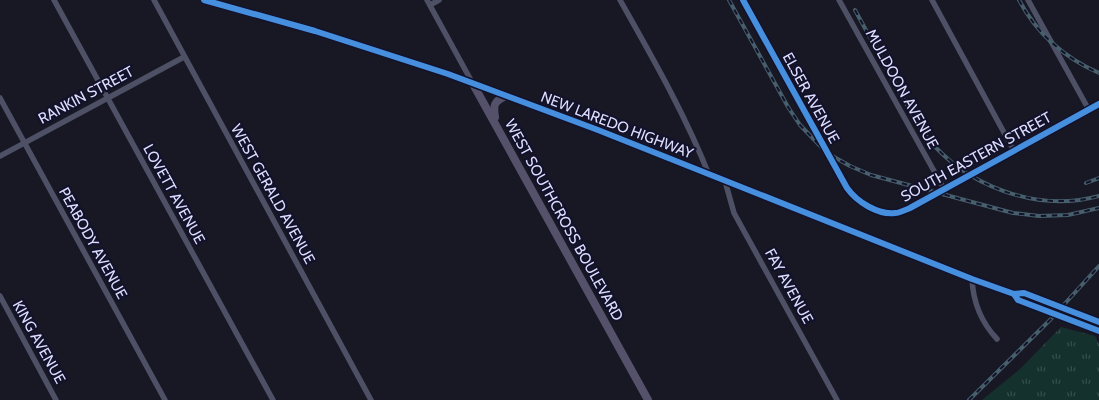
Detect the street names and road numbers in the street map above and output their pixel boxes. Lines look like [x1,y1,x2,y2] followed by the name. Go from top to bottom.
[862,26,942,152] street label: MULDOON AVENUE
[779,49,843,147] street label: ELSER AVENUE
[35,62,137,128] street label: RANKIN STREET
[538,88,696,163] street label: NEW LAREDO HIGHWAY
[898,108,1054,206] street label: SOUTH EASTERN STREET
[501,116,627,324] street label: WEST SOUTHCROSS BOULEVARD
[227,121,319,267] street label: WEST GERALD AVENUE
[139,141,209,247] street label: LOVETT AVENUE
[55,184,131,302] street label: PEABODY AVENUE
[761,245,817,327] street label: FAY AVENUE
[9,297,69,387] street label: KING AVENUE

